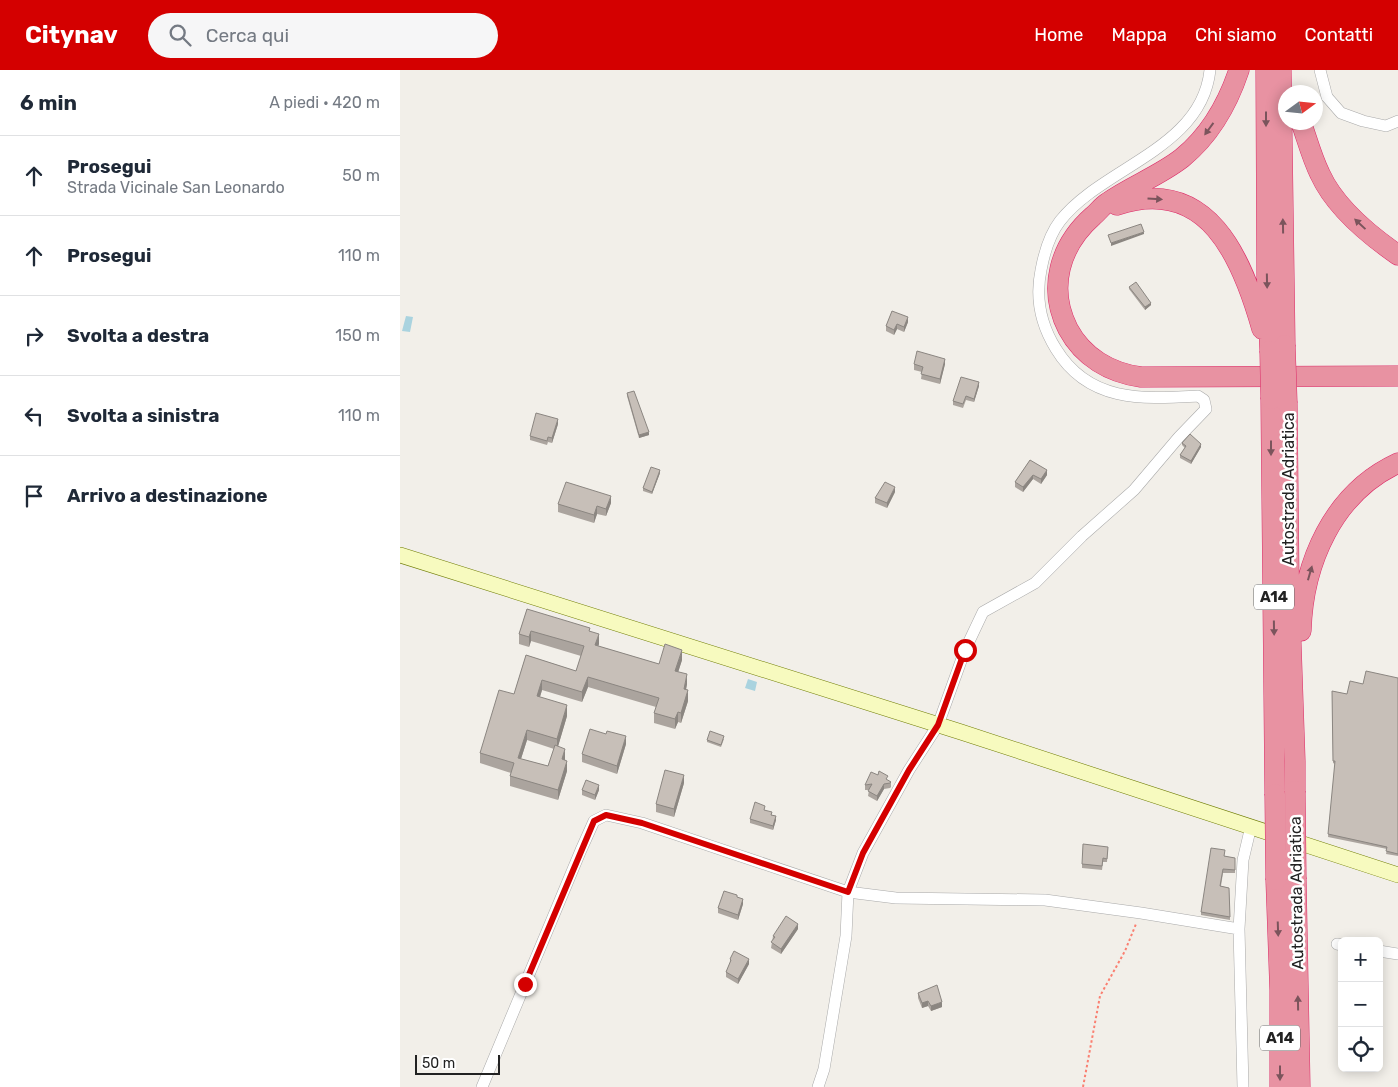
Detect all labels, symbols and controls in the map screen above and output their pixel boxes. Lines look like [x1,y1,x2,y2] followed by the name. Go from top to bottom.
[148,13,498,58] search box
[25,21,118,49] text: Citynav
[166,21,194,49] icon: search
[206,24,289,47] text: Cerca qui
[1034,24,1083,46] text: Home
[1111,24,1167,46] text: Mappa
[1195,24,1277,46] text: Chi siamo
[1305,24,1373,46] text: Contatti
[1278,85,1323,130] north arrow
[20,90,77,115] text: 6 min
[269,93,380,112] text: A piedi · 420 m
[1262,111,1270,127] one-way arrow
[1204,122,1214,136] one-way arrow
[67,155,151,178] text: Prosegui
[20,162,48,190] icon: ahead
[342,166,380,185] text: 50 m
[67,178,285,197] text: Strada Vicinale San Leonardo
[1148,195,1164,203] one-way arrow
[1279,218,1287,234] one-way arrow
[1355,218,1367,230] one-way arrow
[20,242,48,270] icon: ahead
[67,244,151,267] text: Prosegui
[338,246,380,265] text: 110 m
[1264,273,1272,289] one-way arrow
[20,322,48,350] icon: right
[67,324,209,347] text: Svolta a destra
[335,326,380,345] text: 150 m
[20,402,48,430] icon: left
[67,404,220,427] text: Svolta a sinistra
[338,406,380,425] text: 110 m
[1279,412,1298,566] street label: Autostrada Adriatica
[1268,440,1276,456] one-way arrow
[20,482,48,510] icon: arrive
[67,484,268,507] text: Arrivo a destinazione
[1306,565,1314,581] one-way arrow
[1254,584,1294,610] road number: A14
[1270,620,1278,636] one-way arrow
[954,639,977,662] route start
[1286,816,1307,970] street label: Autostrada Adriatica
[1274,921,1282,937] one-way arrow
[1338,937,1383,1072] map controls
[1338,937,1383,982] button: +
[514,973,537,996] route end
[1338,982,1383,1027] button: −
[1294,995,1302,1011] one-way arrow
[1260,1026,1300,1050] road number: A14
[1338,1027,1383,1072] button: locate
[415,1052,500,1075] scale bar
[422,1055,455,1072] text: 50 m
[1276,1066,1284,1082] one-way arrow

